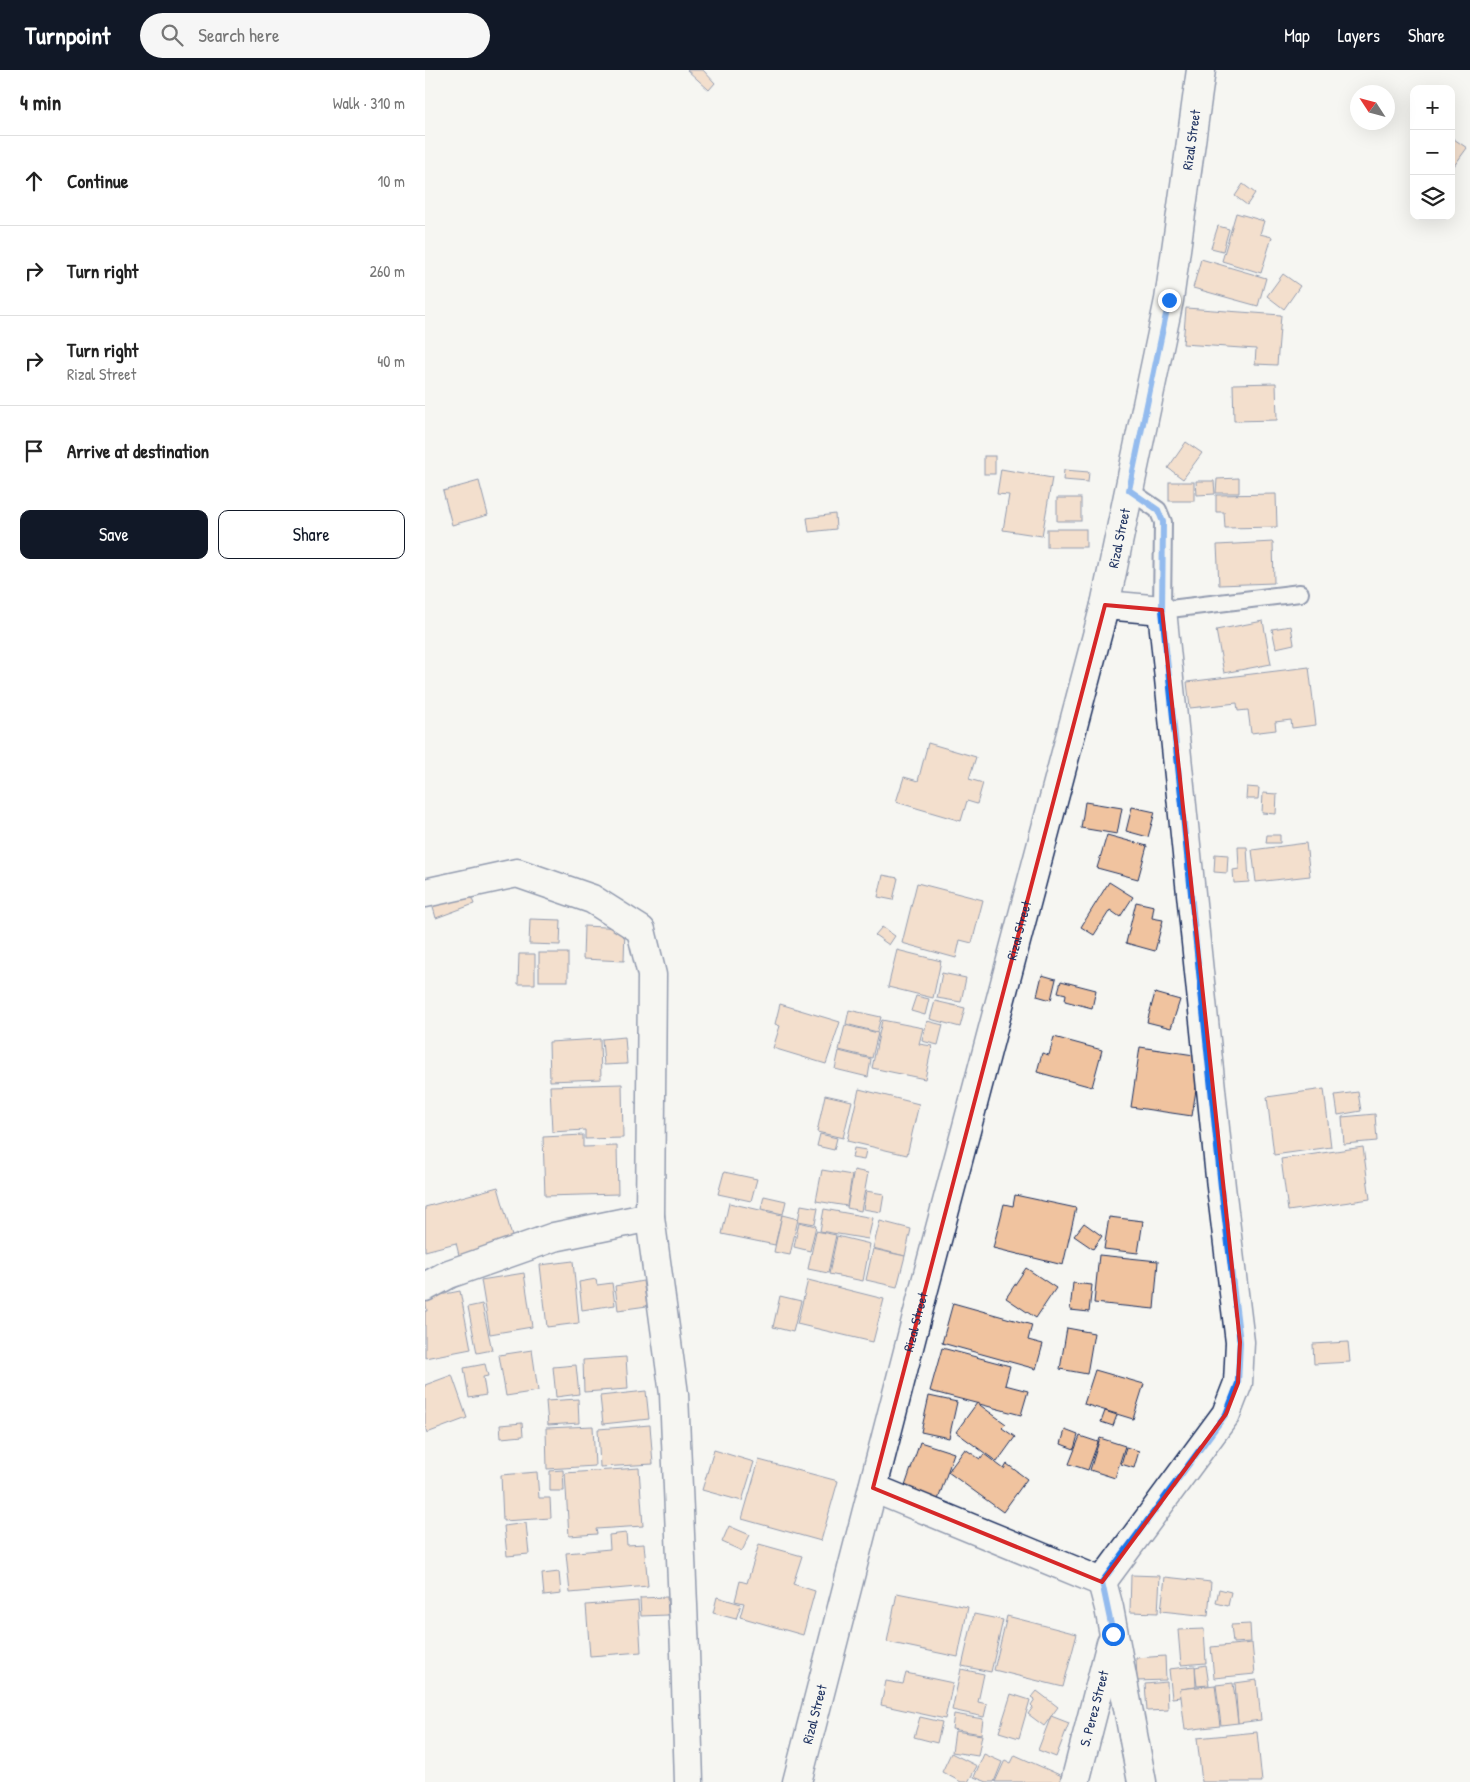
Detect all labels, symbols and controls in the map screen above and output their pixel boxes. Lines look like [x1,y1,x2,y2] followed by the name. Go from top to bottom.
[140,13,490,58] search box
[25,19,110,51] text: Turnpoint
[158,21,186,49] icon: search
[198,22,280,48] text: Search here
[1284,23,1310,48] text: Map
[1338,23,1380,48] text: Layers
[1408,23,1445,48] text: Share
[1350,85,1395,130] north arrow
[1410,85,1455,220] map controls
[1410,85,1455,130] button: +
[20,88,61,117] text: 4 min
[333,92,405,114] text: Walk · 310 m
[1177,108,1204,171] street label: Rizal Street
[1410,130,1455,175] button: −
[20,167,48,195] icon: ahead
[67,168,128,194] text: Continue
[377,170,405,192] text: 10 m
[1410,175,1455,220] button: layers
[20,257,48,285] icon: right
[67,258,138,284] text: Turn right
[369,260,405,282] text: 260 m
[1158,289,1181,312] route end
[67,337,138,363] text: Turn right
[20,347,48,375] icon: right
[377,350,405,372] text: 40 m
[67,363,136,385] text: Rizal Street
[20,437,48,465] icon: arrive
[67,438,209,464] text: Arrive at destination
[1103,506,1134,570] street label: Rizal Street
[20,510,208,559] button: Save
[218,510,405,559] button: Share
[1001,898,1035,962] street label: Rizal Street
[898,1290,932,1354] street label: Rizal Street
[1102,1623,1125,1646] route start
[1075,1668,1113,1748] street label: S. Perez Street
[797,1682,831,1746] street label: Rizal Street

